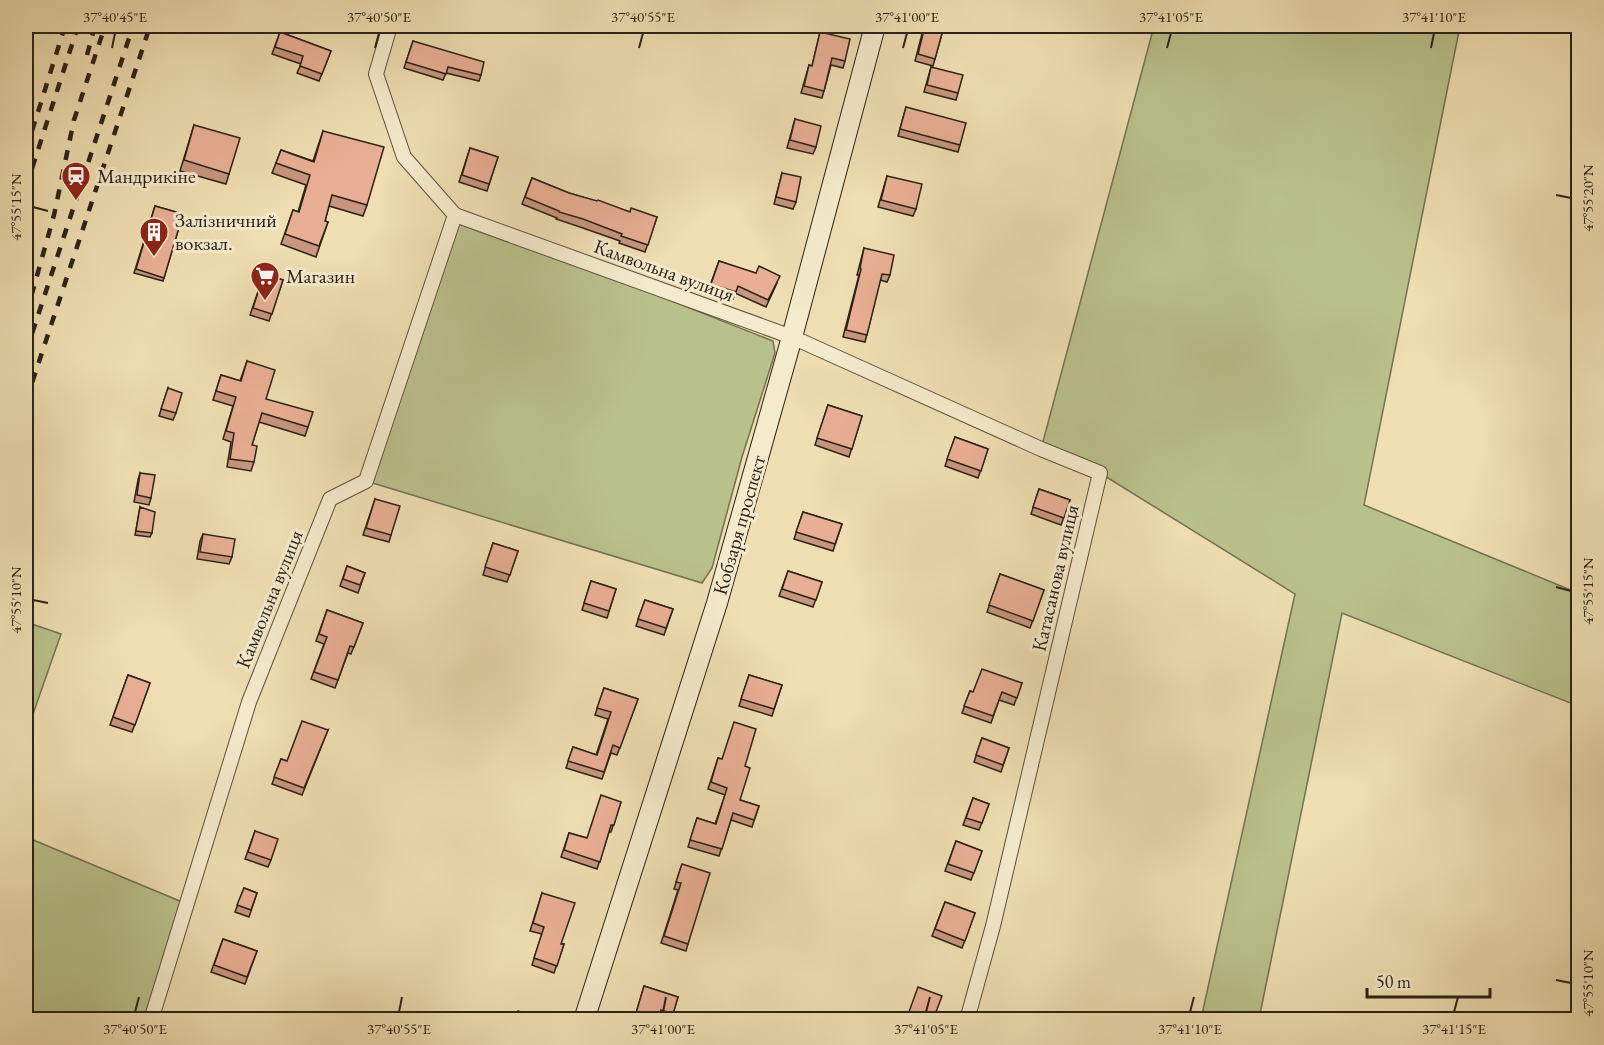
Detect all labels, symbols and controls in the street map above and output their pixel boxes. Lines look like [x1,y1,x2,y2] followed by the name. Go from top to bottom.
[83,7,148,26] text: 37°40'45"E
[347,7,412,26] text: 37°40'50"E
[611,7,676,26] text: 37°40'55"E
[875,7,940,26] text: 37°41'00"E
[1139,7,1204,26] text: 37°41'05"E
[1402,7,1467,26] text: 37°41'10"E
[60,160,92,202] station icon: Мандрикіне
[97,163,196,189] place label: Мандрикіне
[1578,164,1597,232] text: 47°55'20"N
[6,173,25,241] text: 47°55'15"N
[175,207,277,256] place label: Залізничний вокзал.
[138,216,170,258] building icon: Залізничний вокзал.
[590,233,738,307] street label: Камвольна вулиця
[249,260,281,302] supermarket icon: Магазин
[286,263,355,289] place label: Магазин
[707,452,771,598] street label: Кобзаря проспект
[1025,502,1085,654] street label: Катасанова вулиця
[229,526,309,672] street label: Камвольна вулиця
[1578,557,1597,625] text: 47°55'15"N
[6,566,25,634] text: 47°55'10"N
[1578,949,1597,1017] text: 47°55'10"N
[1367,961,1490,999] scale bar
[1376,970,1411,993] text: 50 m
[103,1019,168,1038] text: 37°40'50"E
[367,1019,432,1038] text: 37°40'55"E
[631,1019,696,1038] text: 37°41'00"E
[894,1019,959,1038] text: 37°41'05"E
[1158,1019,1223,1038] text: 37°41'10"E
[1422,1019,1487,1038] text: 37°41'15"E

